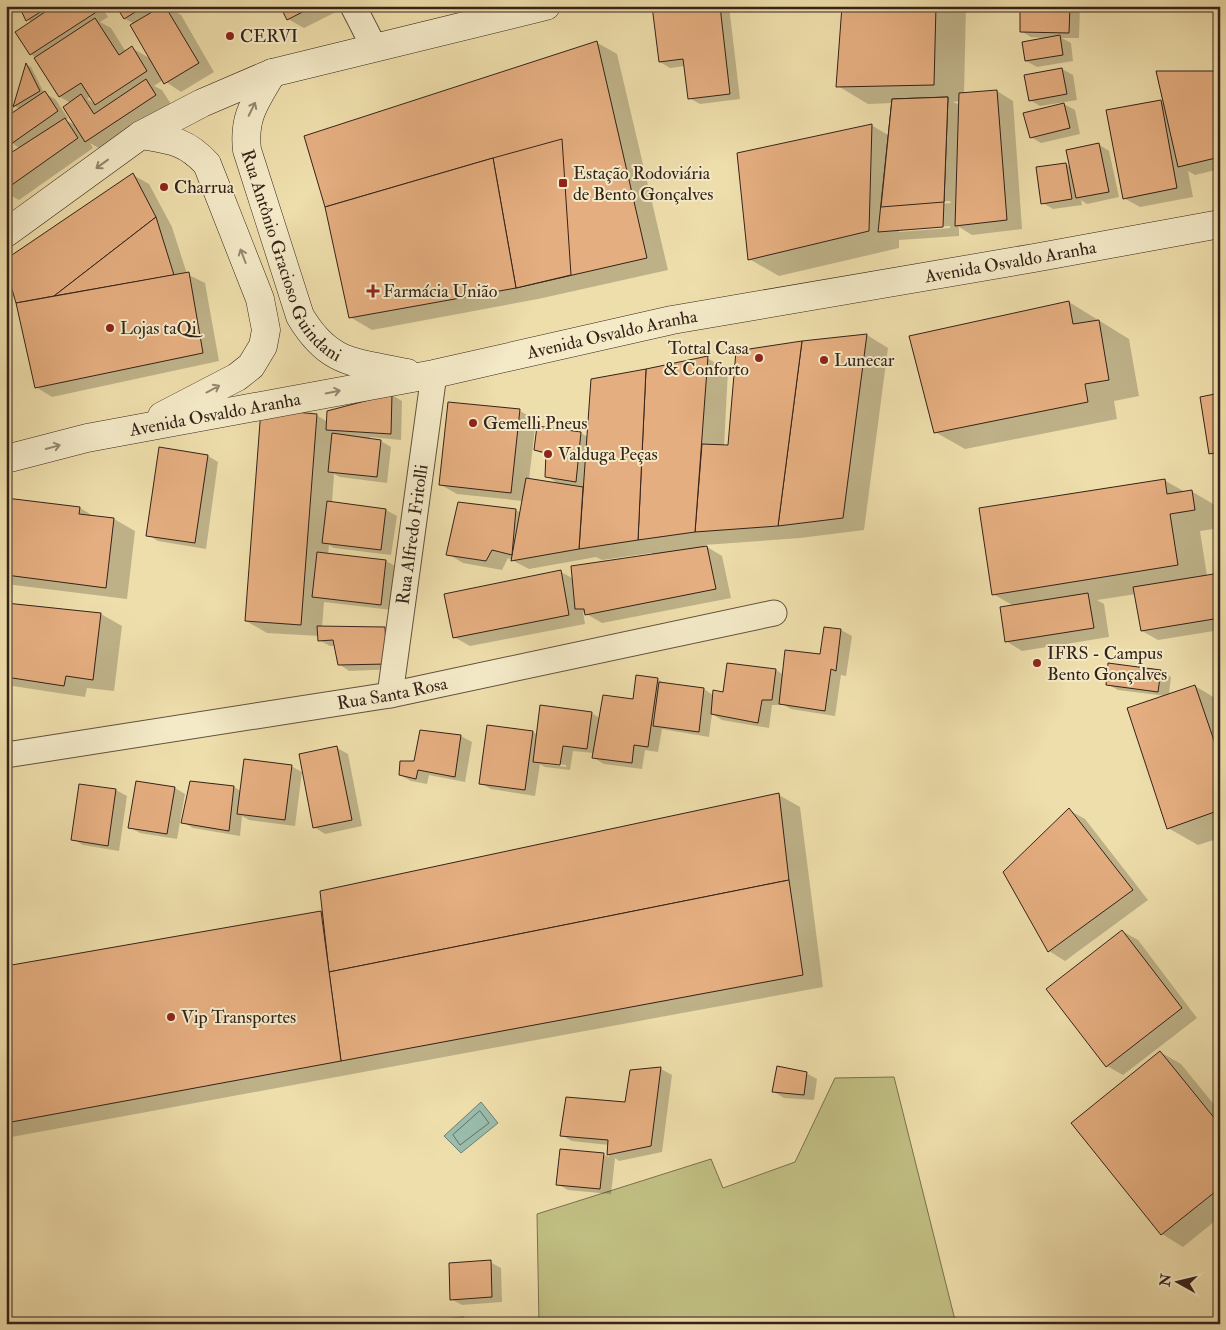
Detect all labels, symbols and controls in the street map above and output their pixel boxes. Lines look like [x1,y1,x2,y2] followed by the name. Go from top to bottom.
[240,25,298,48] place label: CERVI
[224,30,236,42] marker: CERVI
[248,102,258,117] one-way arrow
[236,147,345,367] street label: Rua Antônio Gracioso Guindani
[95,158,109,169] one-way arrow
[573,162,713,206] place label: Estação Rodoviária de Bento Gonçalves
[174,176,235,199] place label: Charrua
[557,177,569,189] marker: Estação Rodoviária de Bento Gonçalves
[158,181,170,193] marker: Charrua
[922,236,1099,289] street label: Avenida Osvaldo Aranha
[238,249,247,264] one-way arrow
[383,280,498,303] place label: Farmácia União
[367,285,379,297] marker: Farmácia União
[524,305,700,365] street label: Avenida Osvaldo Aranha
[120,317,204,340] place label: Lojas taQi
[104,322,116,334] marker: Lojas taQi
[663,337,750,381] place label: Tottal Casa & Conforto
[834,349,895,372] place label: Lunecar
[753,352,765,364] marker: Tottal Casa & Conforto
[818,354,830,366] marker: Lunecar
[205,384,220,394] one-way arrow
[325,386,341,396] one-way arrow
[127,388,303,442] street label: Avenida Osvaldo Aranha
[483,412,587,435] place label: Gemelli Pneus
[467,417,479,429] marker: Gemelli Pneus
[45,441,61,451] one-way arrow
[558,443,658,466] place label: Valduga Peças
[542,448,554,460] marker: Valduga Peças
[392,463,434,606] street label: Rua Alfredo Fritolli
[1047,642,1167,686] place label: IFRS - Campus Bento Gonçalves
[1031,657,1043,669] marker: IFRS - Campus Bento Gonçalves
[335,672,450,715] street label: Rua Santa Rosa
[181,1006,296,1029] place label: Vip Transportes
[165,1011,177,1023] marker: Vip Transportes
[1154,1258,1204,1308] north arrow
[1156,1272,1175,1289] text: N

